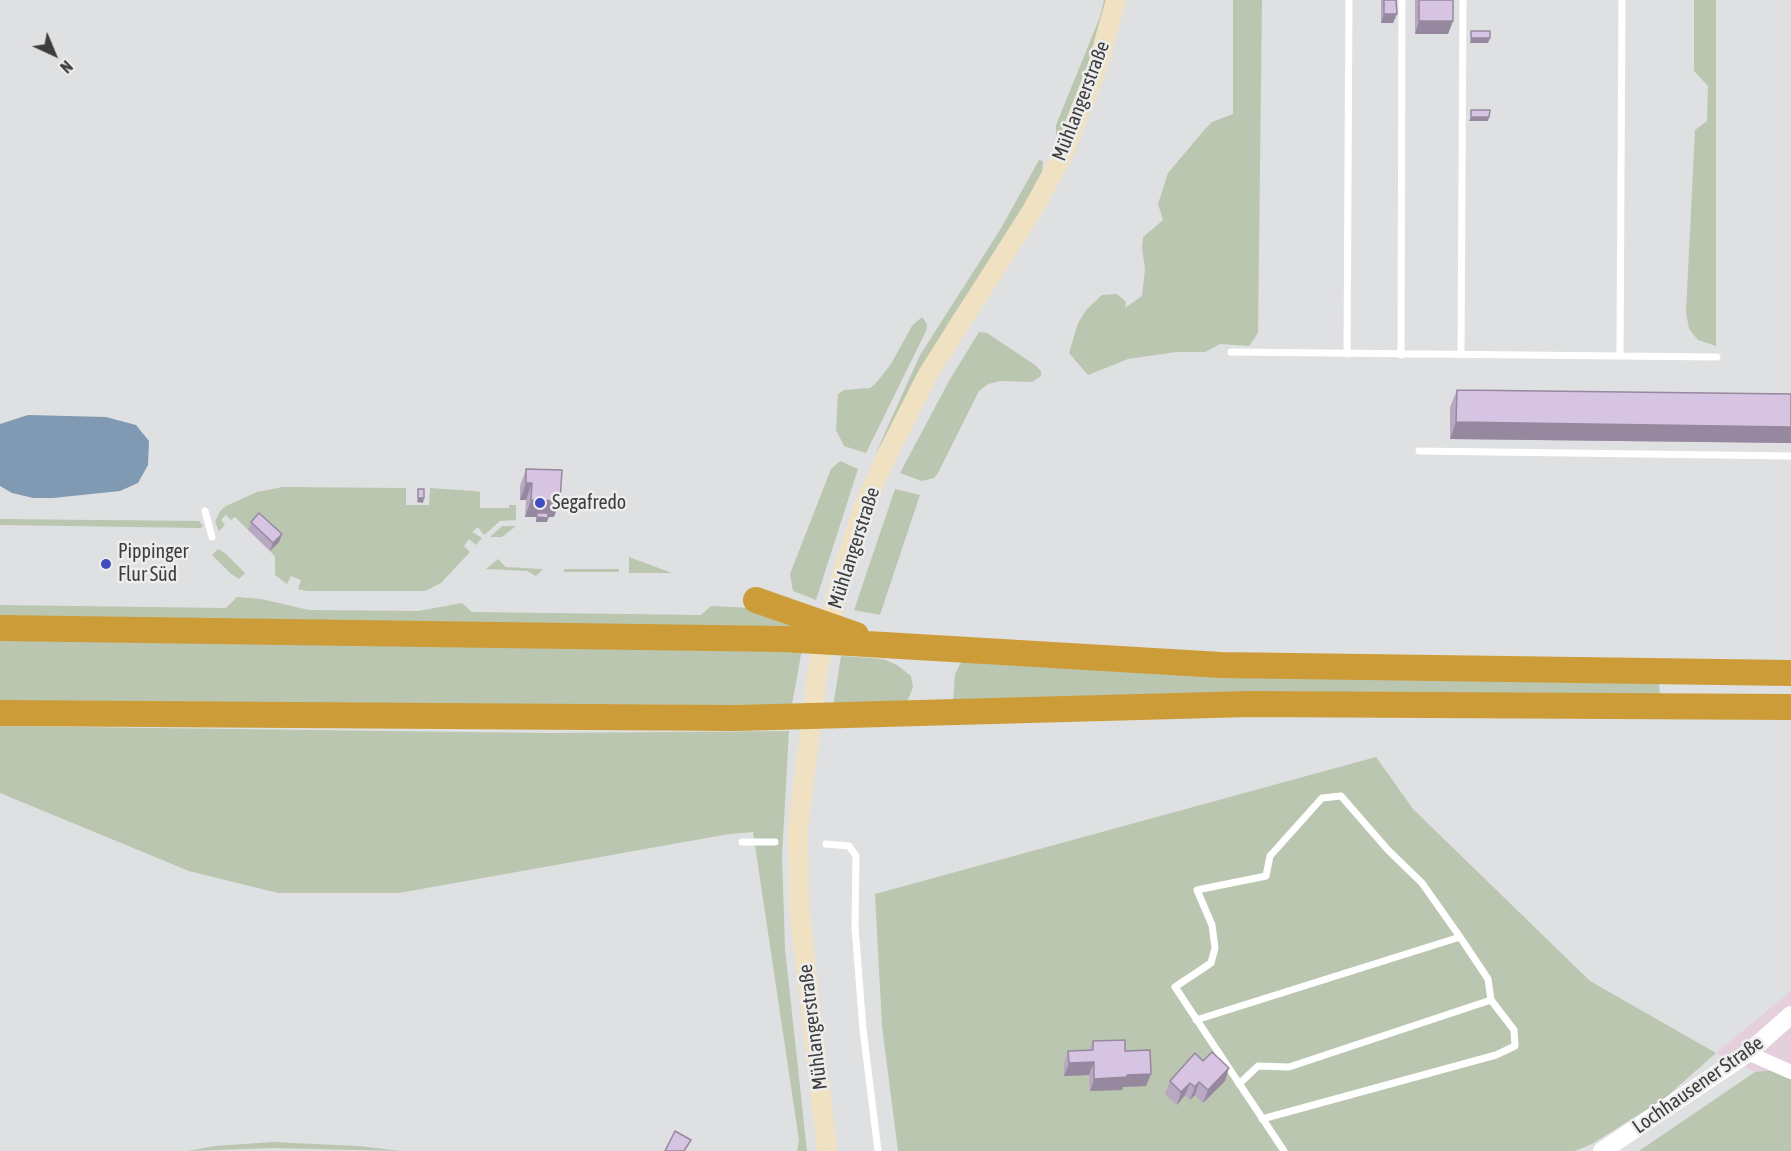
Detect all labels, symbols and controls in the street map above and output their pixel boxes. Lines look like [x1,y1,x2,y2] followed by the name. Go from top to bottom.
[24,24,84,84] north arrow
[1047,38,1115,164] street label: Mühlangerstraße
[57,57,76,77] text: N
[823,484,885,612] street label: Mühlangerstraße
[552,491,626,515] place label: Segafredo
[533,496,547,510] marker: Segafredo
[118,540,188,587] place label: Pippinger Flur Süd
[99,557,113,571] marker: Pippinger Flur Süd
[793,963,833,1091] street label: Mühlangerstraße
[1628,1031,1768,1139] street label: Lochhausener Straße

